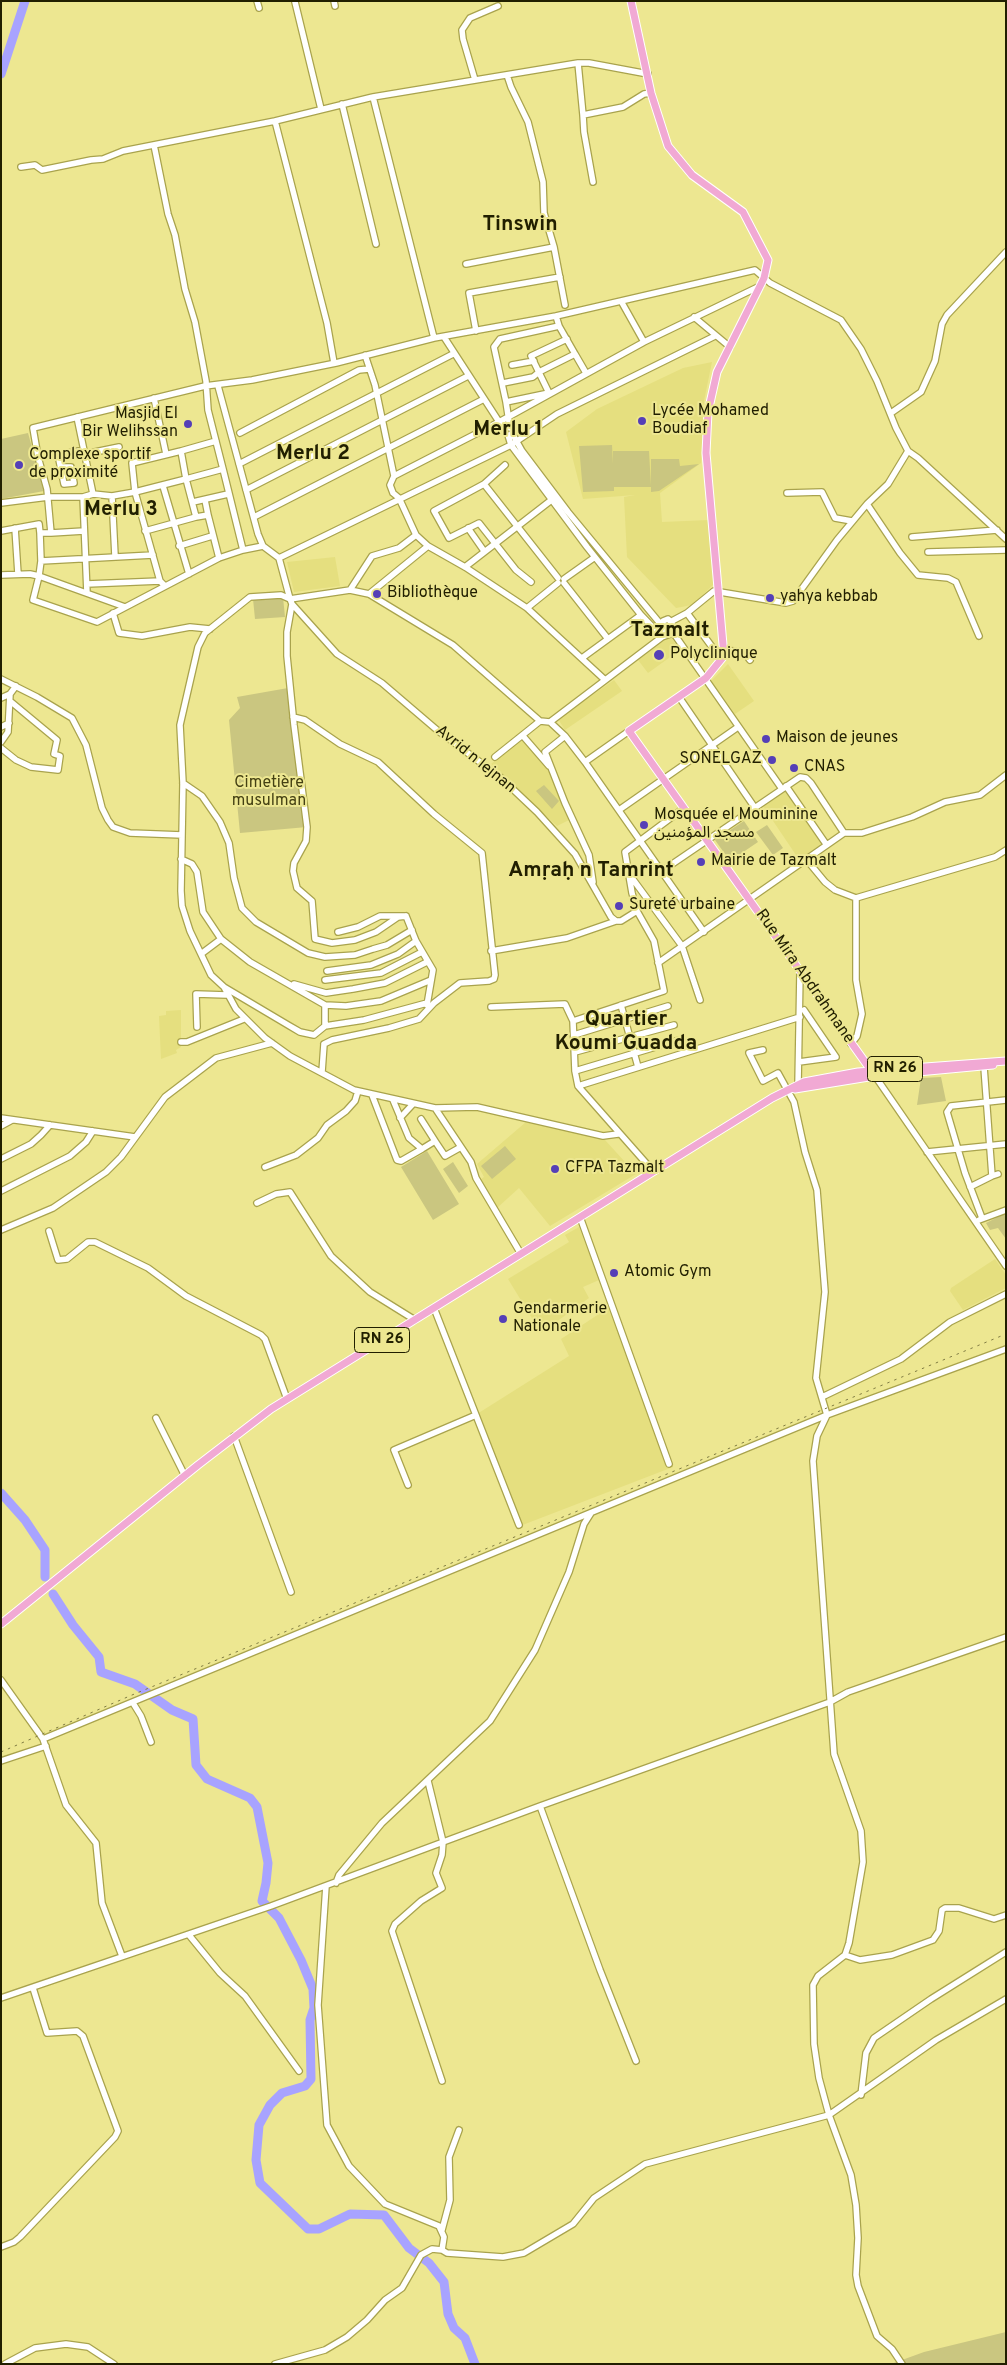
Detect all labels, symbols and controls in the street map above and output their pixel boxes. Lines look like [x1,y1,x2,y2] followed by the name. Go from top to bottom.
[482,213,558,239] district label: Tinswin
[652,402,769,440] place label: Lycée Mohamed Boudiaf
[82,405,178,443] place label: Masjid El Bir Welihssan
[636,415,648,427] marker: Lycée Mohamed Boudiaf
[182,418,194,430] marker: Masjid El Bir Welihssan
[473,418,543,444] district label: Merlu 1
[276,442,350,468] district label: Merlu 2
[29,446,151,484] place label: Complexe sportif de proximité
[13,459,25,471] marker: Complexe sportif de proximité
[84,498,158,524] district label: Merlu 3
[387,584,478,604] place label: Bibliothèque
[371,588,383,600] marker: Bibliothèque
[780,588,878,608] place label: yahya kebbab
[764,592,776,604] marker: yahya kebbab
[631,619,709,645] district label: Tazmalt
[670,645,758,665] place label: Polyclinique
[652,648,666,662] marker: Polyclinique
[431,722,519,798] street label: Avrid n lejnan
[776,729,898,749] place label: Maison de jeunes
[760,733,772,745] marker: Maison de jeunes
[679,750,762,770] place label: SONELGAZ
[766,754,778,766] marker: SONELGAZ
[804,758,845,778] place label: CNAS
[788,762,800,774] marker: CNAS
[232,774,306,812] park label: Cimetière musulman
[654,806,818,844] place label: Mosquée el Mouminine مسجد المؤمنين
[638,819,650,831] marker: Mosquée el Mouminine مسجد المؤمنين
[711,852,837,872] place label: Mairie de Tazmalt
[695,856,707,868] marker: Mairie de Tazmalt
[508,859,674,885] district label: Amṛaḥ n Tamrint
[629,896,735,916] place label: Sureté urbaine
[613,900,625,912] marker: Sureté urbaine
[750,906,858,1048] street label: Rue Mira Abdrahmane
[555,1008,697,1058] district label: Quartier Koumi Guadda
[868,1056,922,1082] road number: RN 26
[565,1159,664,1179] place label: CFPA Tazmalt
[549,1163,561,1175] marker: CFPA Tazmalt
[624,1263,712,1283] place label: Atomic Gym
[608,1267,620,1279] marker: Atomic Gym
[513,1300,607,1338] place label: Gendarmerie Nationale
[497,1313,509,1325] marker: Gendarmerie Nationale
[354,1328,410,1352] road number: RN 26

